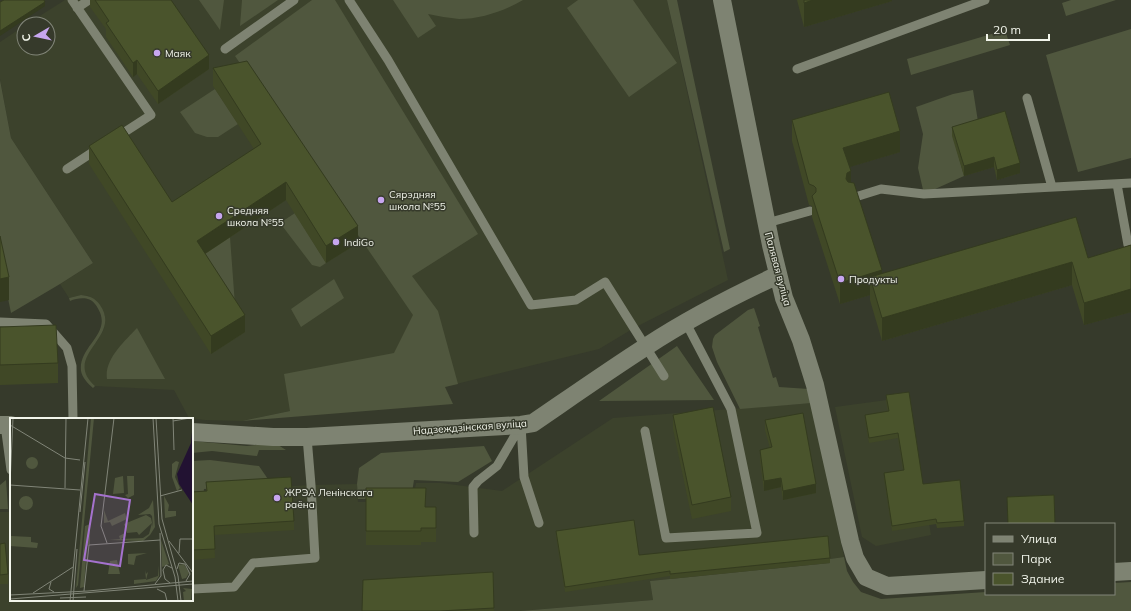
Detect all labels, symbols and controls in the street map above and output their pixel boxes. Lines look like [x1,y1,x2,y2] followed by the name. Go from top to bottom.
[16,16,56,56] north arrow
[987,16,1049,42] scale bar
[993,22,1021,37] text: 20 m
[19,32,34,42] text: С
[165,47,191,60] place label: Маяк
[152,48,162,58] marker: Маяк
[389,188,446,213] place label: Сярэдняя школа №55
[376,195,386,205] marker: Сярэдняя школа №55
[227,204,284,229] place label: Средняя школа №55
[214,211,224,221] marker: Средняя школа №55
[762,231,794,307] street label: Палявая вуліца
[344,236,374,249] place label: IndiGo
[331,237,341,247] marker: IndiGo
[849,273,897,286] place label: Продукты
[836,274,846,284] marker: Продукты
[413,417,527,437] street label: Надзеждзінская вуліца
[10,418,193,601] inset map
[285,486,373,511] place label: ЖРЭА Ленінскага раёна
[272,493,282,503] marker: ЖРЭА Ленінскага раёна
[985,523,1115,595] legend
[1020,531,1057,546] text: Улица
[1021,551,1052,566] text: Парк
[1021,571,1065,586] text: Здание

